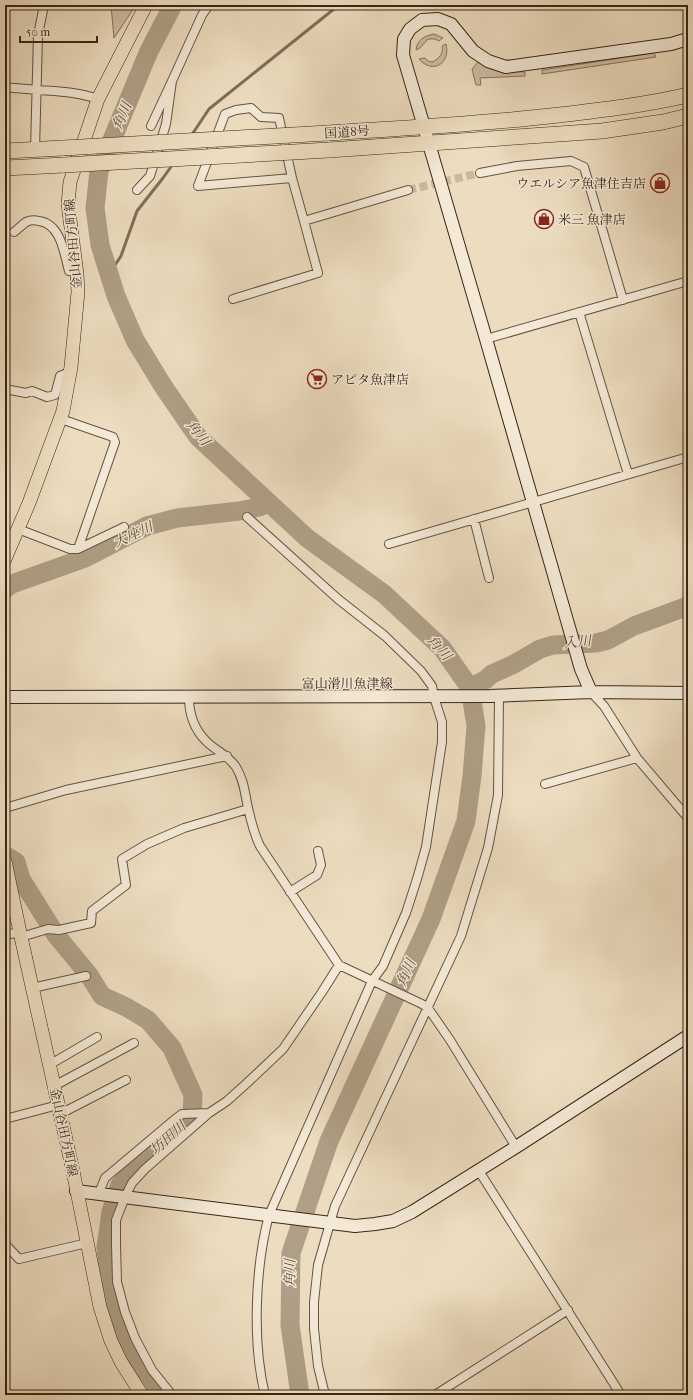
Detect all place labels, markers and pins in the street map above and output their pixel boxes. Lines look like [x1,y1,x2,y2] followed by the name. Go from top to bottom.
[649,172,671,194] shop icon: ウエルシア魚津住吉店
[516,176,646,191] place label: ウエルシア魚津住吉店
[533,208,555,230] shop icon: 米三 魚津店
[558,212,626,227] place label: 米三 魚津店
[306,368,328,390] supermarket icon: アピタ魚津店
[331,372,409,387] place label: アピタ魚津店

